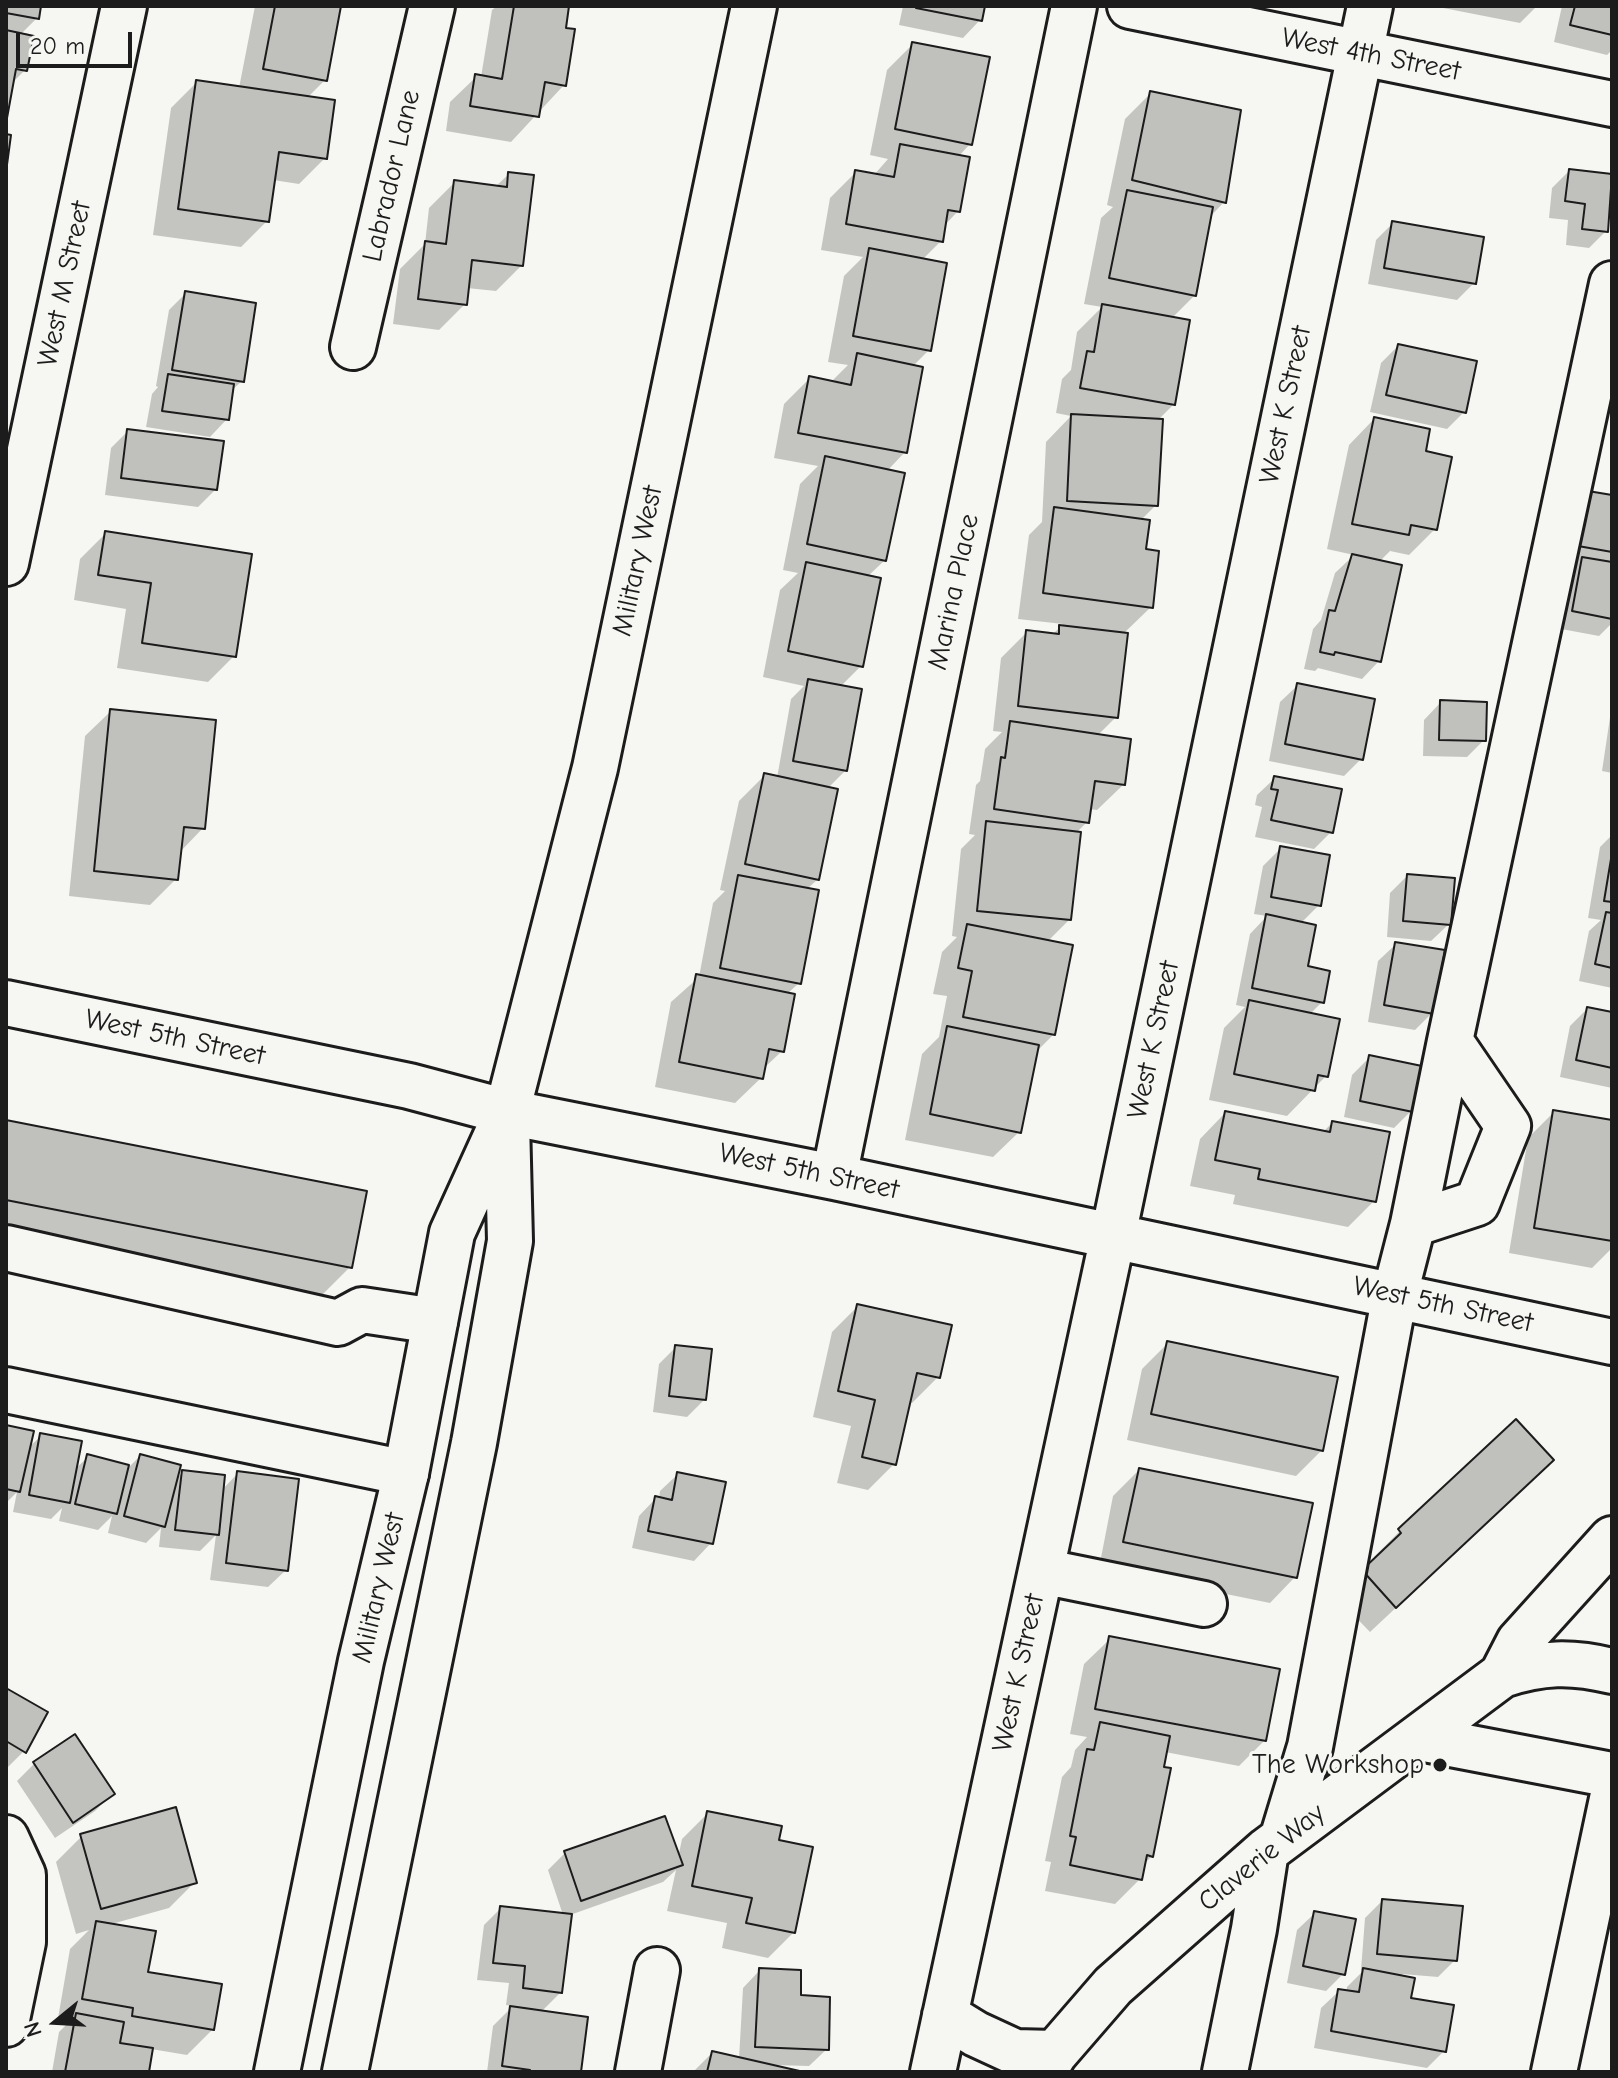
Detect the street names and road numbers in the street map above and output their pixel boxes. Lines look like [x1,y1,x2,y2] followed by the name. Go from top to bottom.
[1279,21,1463,89] street label: West 4th Street
[356,87,428,265] street label: Labrador Lane
[31,198,99,370] street label: West M Street
[1253,323,1319,487] street label: West K Street
[606,483,670,639] street label: Military West
[921,511,987,673] street label: Marina Place
[1121,958,1187,1122] street label: West K Street
[82,1003,268,1073] street label: West 5th Street
[716,1137,902,1207] street label: West 5th Street
[1350,1270,1536,1340] street label: West 5th Street
[345,1510,413,1666] street label: Military West
[986,1591,1052,1755] street label: West K Street
[1192,1797,1332,1919] street label: Claverie Way

